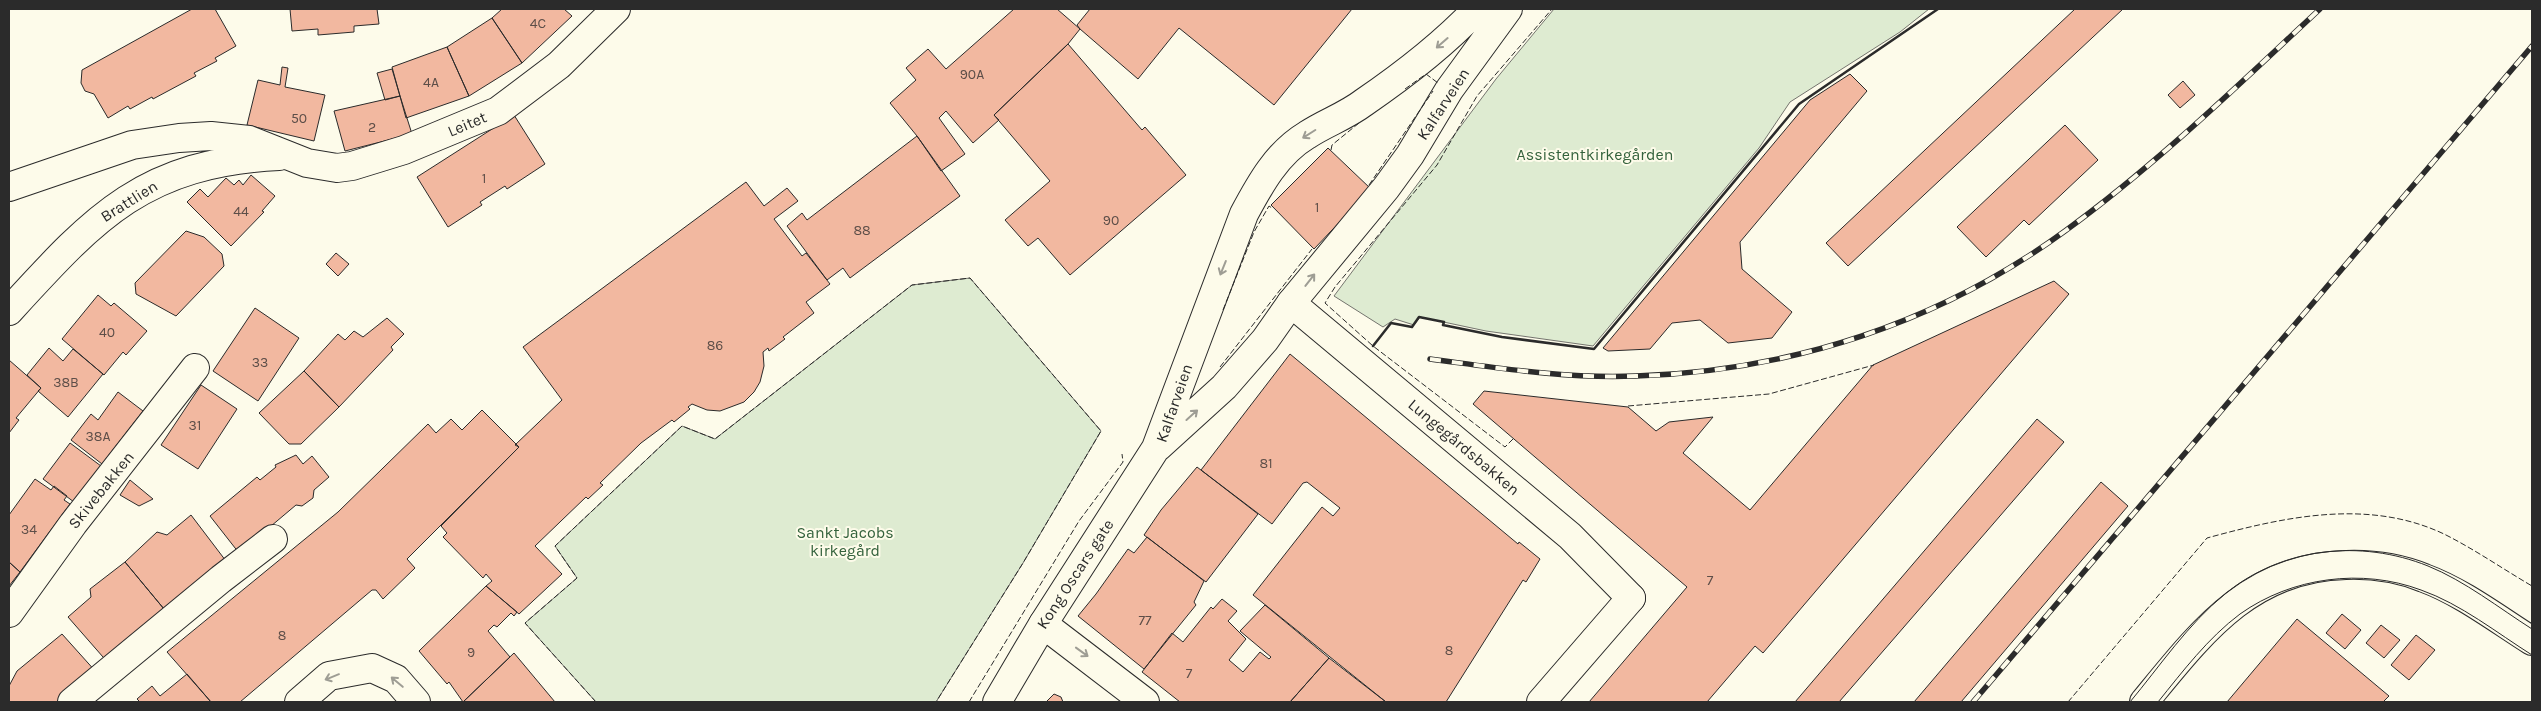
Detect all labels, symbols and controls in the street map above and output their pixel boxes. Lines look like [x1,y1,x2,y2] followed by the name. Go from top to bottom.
[530,15,546,32] house number: 4C
[1436,37,1449,48] one-way arrow
[1413,64,1473,144] street label: Kalfarveien
[960,66,984,83] house number: 90A
[423,74,439,91] house number: 4A
[445,107,489,141] street label: Leitet
[291,110,307,127] house number: 50
[368,119,376,136] house number: 2
[1302,130,1316,140] one-way arrow
[1517,145,1673,164] park label: Assistentkirkegården
[482,170,486,187] house number: 1
[97,176,161,226] street label: Brattlien
[1315,199,1319,216] house number: 1
[233,203,249,220] house number: 44
[1103,212,1119,229] house number: 90
[853,222,871,239] house number: 88
[1218,260,1228,275] one-way arrow
[1304,273,1315,286] one-way arrow
[99,324,115,341] house number: 40
[707,337,723,354] house number: 86
[252,354,268,371] house number: 33
[1152,361,1196,445] street label: Kalfarveien
[53,374,79,391] house number: 38B
[1404,395,1524,499] street label: Lungegårdsbakken
[1186,409,1199,421] one-way arrow
[189,417,201,434] house number: 31
[86,428,110,445] house number: 38A
[64,448,138,532] street label: Skivebakken
[1259,455,1273,472] house number: 81
[1032,516,1118,632] street label: Kong Oscars gate
[21,521,37,538] house number: 34
[796,523,894,560] park label: Sankt Jacobs kirkegård
[1707,572,1714,589] house number: 7
[1138,612,1152,629] house number: 77
[278,627,286,644] house number: 8
[1445,642,1453,659] house number: 8
[467,644,475,661] house number: 9
[1075,647,1088,658] one-way arrow
[1186,665,1193,682] house number: 7
[324,673,339,682] one-way arrow
[390,676,403,687] one-way arrow

